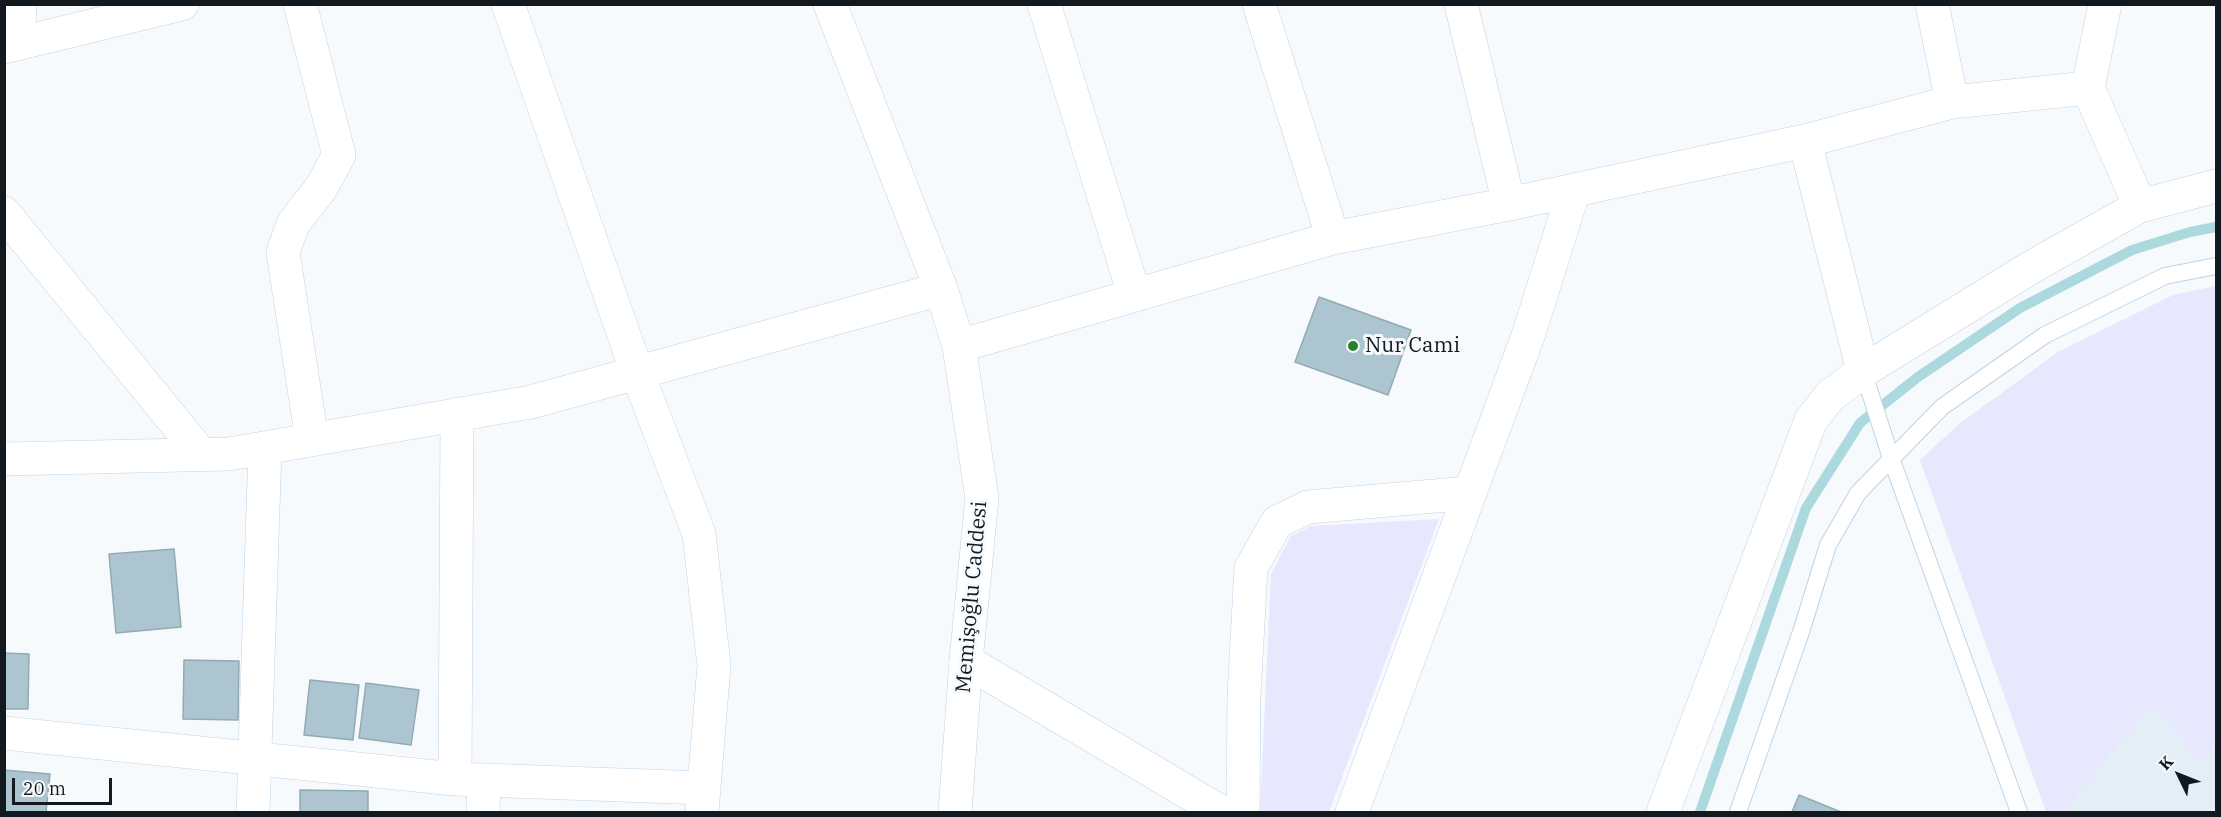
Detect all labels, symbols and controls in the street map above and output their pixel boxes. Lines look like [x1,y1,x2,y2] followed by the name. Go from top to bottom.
[1365,333,1460,359] place label: Nur Cami
[1346,339,1360,353] marker: Nur Cami
[951,500,993,694] street label: Memişoğlu Caddesi
[2149,745,2209,805] north arrow
[2154,751,2177,774] text: K
[15,766,116,804] scale bar
[23,777,66,800] text: 20 m

